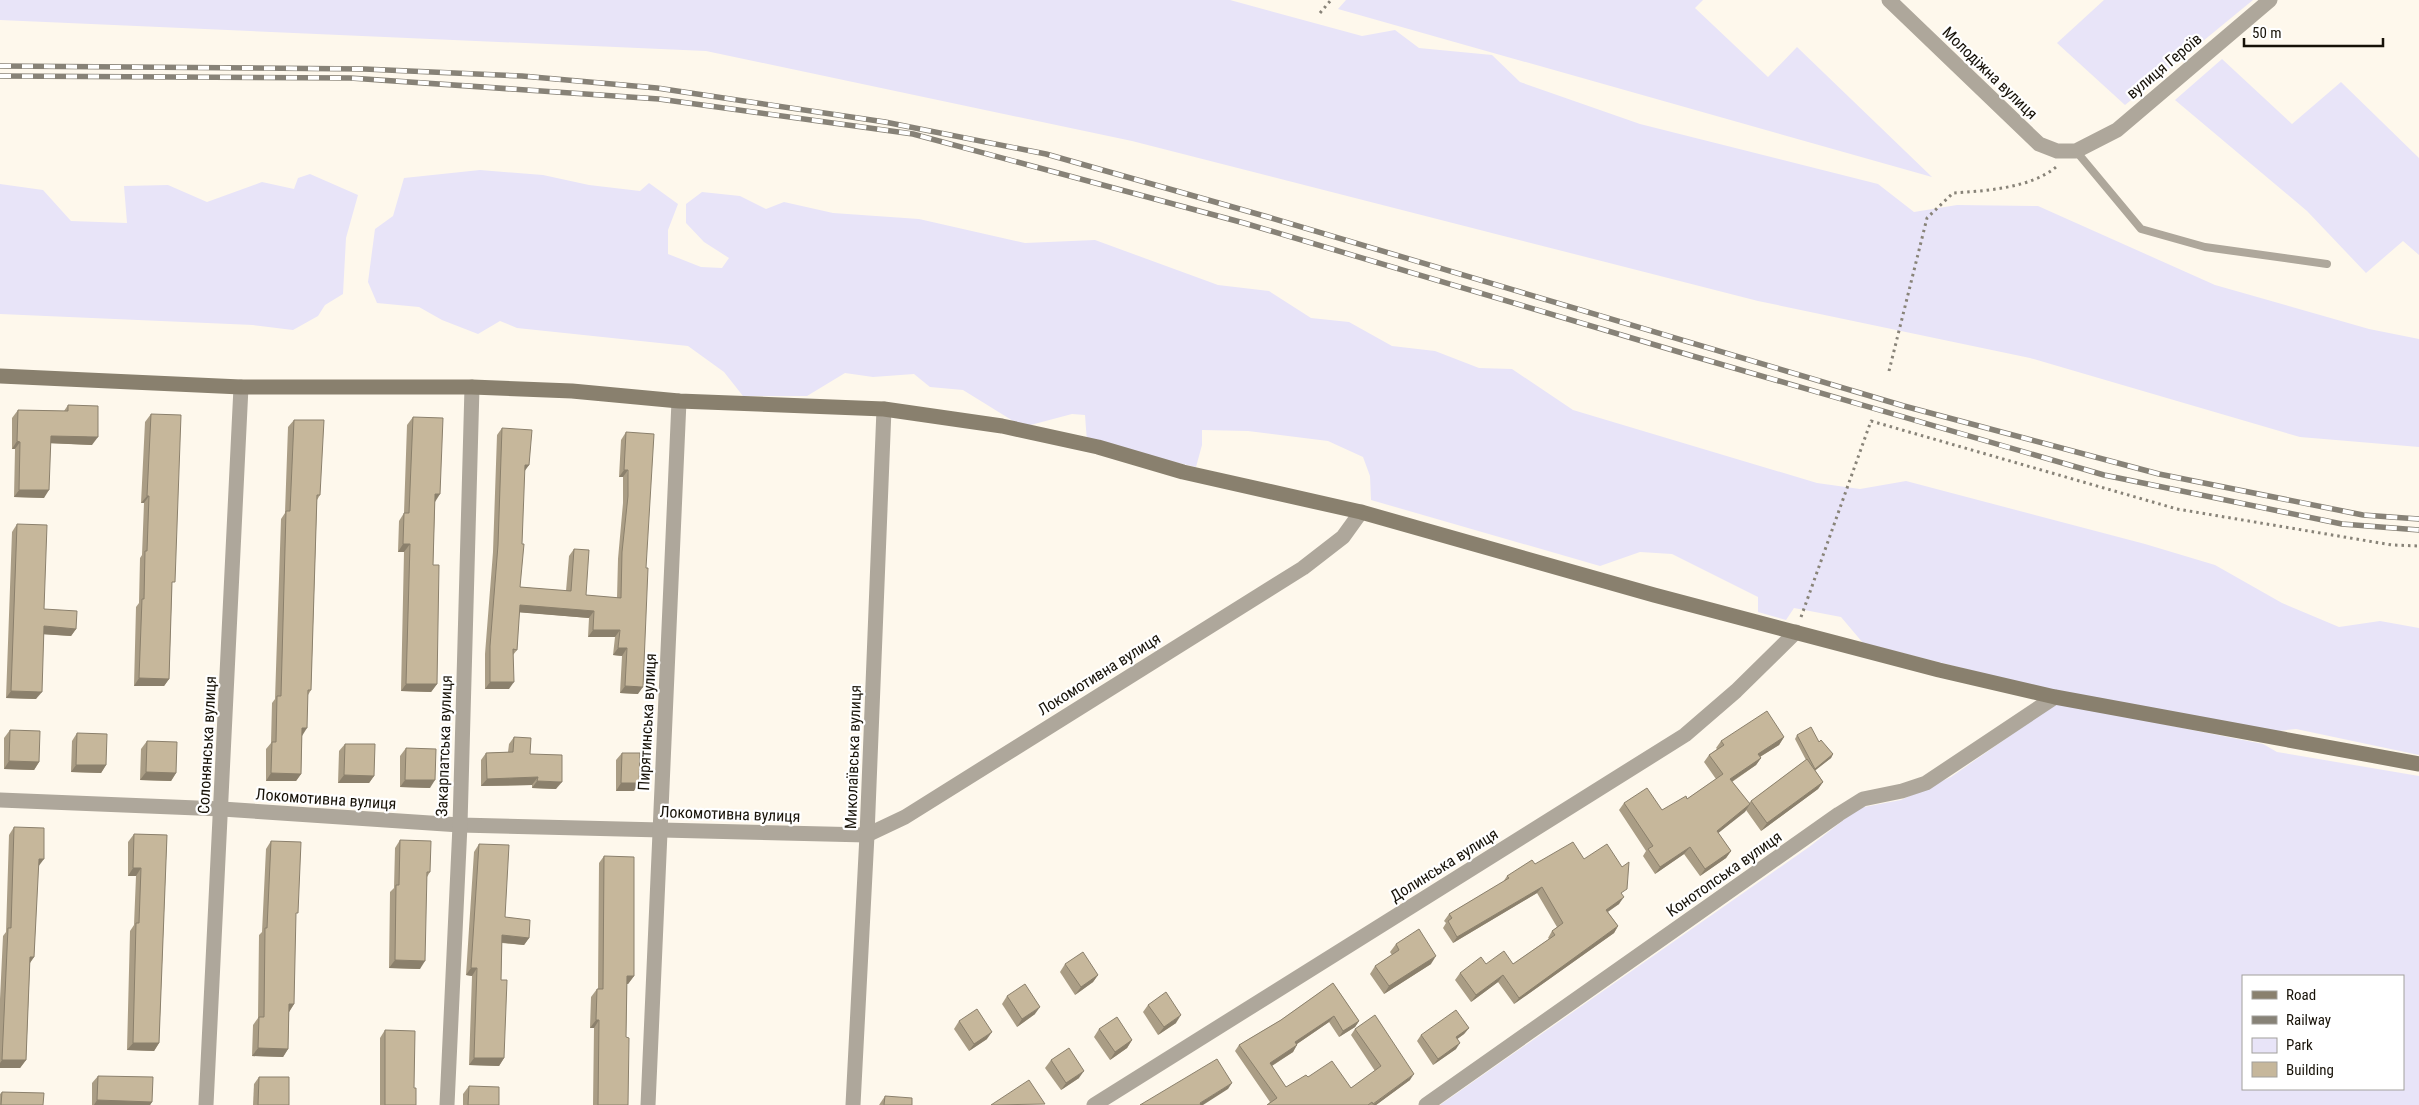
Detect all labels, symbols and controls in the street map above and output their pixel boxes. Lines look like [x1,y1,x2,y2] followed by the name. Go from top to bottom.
[2244,15,2383,47] scale bar
[1939,23,2041,123] street label: Молодіжна вулиця
[2252,24,2282,42] text: 50 m
[2123,29,2205,103] street label: вулиця Героїв
[1034,629,1164,719] street label: Локомотивна вулиця
[634,653,660,791] street label: Пирятинська вулиця
[432,675,456,817] street label: Закарпатська вулиця
[194,676,220,814] street label: Солонянська вулиця
[841,685,865,829] street label: Миколаївська вулиця
[255,785,397,813] street label: Локомотивна вулиця
[659,802,801,826] street label: Локомотивна вулиця
[1386,824,1502,906] street label: Долинська вулиця
[1663,827,1785,921] street label: Конотопська вулиця
[2242,975,2404,1090] legend
[2286,986,2316,1004] text: Road
[2286,1011,2331,1029] text: Railway
[2286,1036,2313,1054] text: Park
[2286,1061,2334,1079] text: Building

